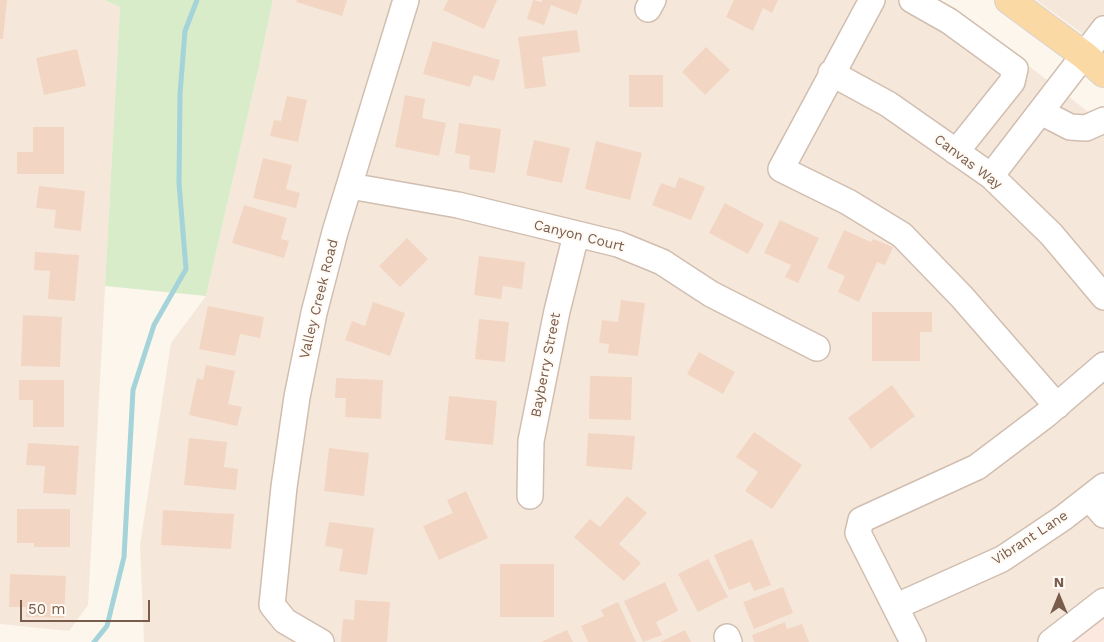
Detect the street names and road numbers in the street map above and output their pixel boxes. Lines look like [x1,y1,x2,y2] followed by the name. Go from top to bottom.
[931,131,1005,193] street label: Canvas Way
[532,217,626,255] street label: Canyon Court
[296,237,342,361] street label: Valley Creek Road
[528,311,564,419] street label: Bayberry Street
[989,507,1071,569] street label: Vibrant Lane

